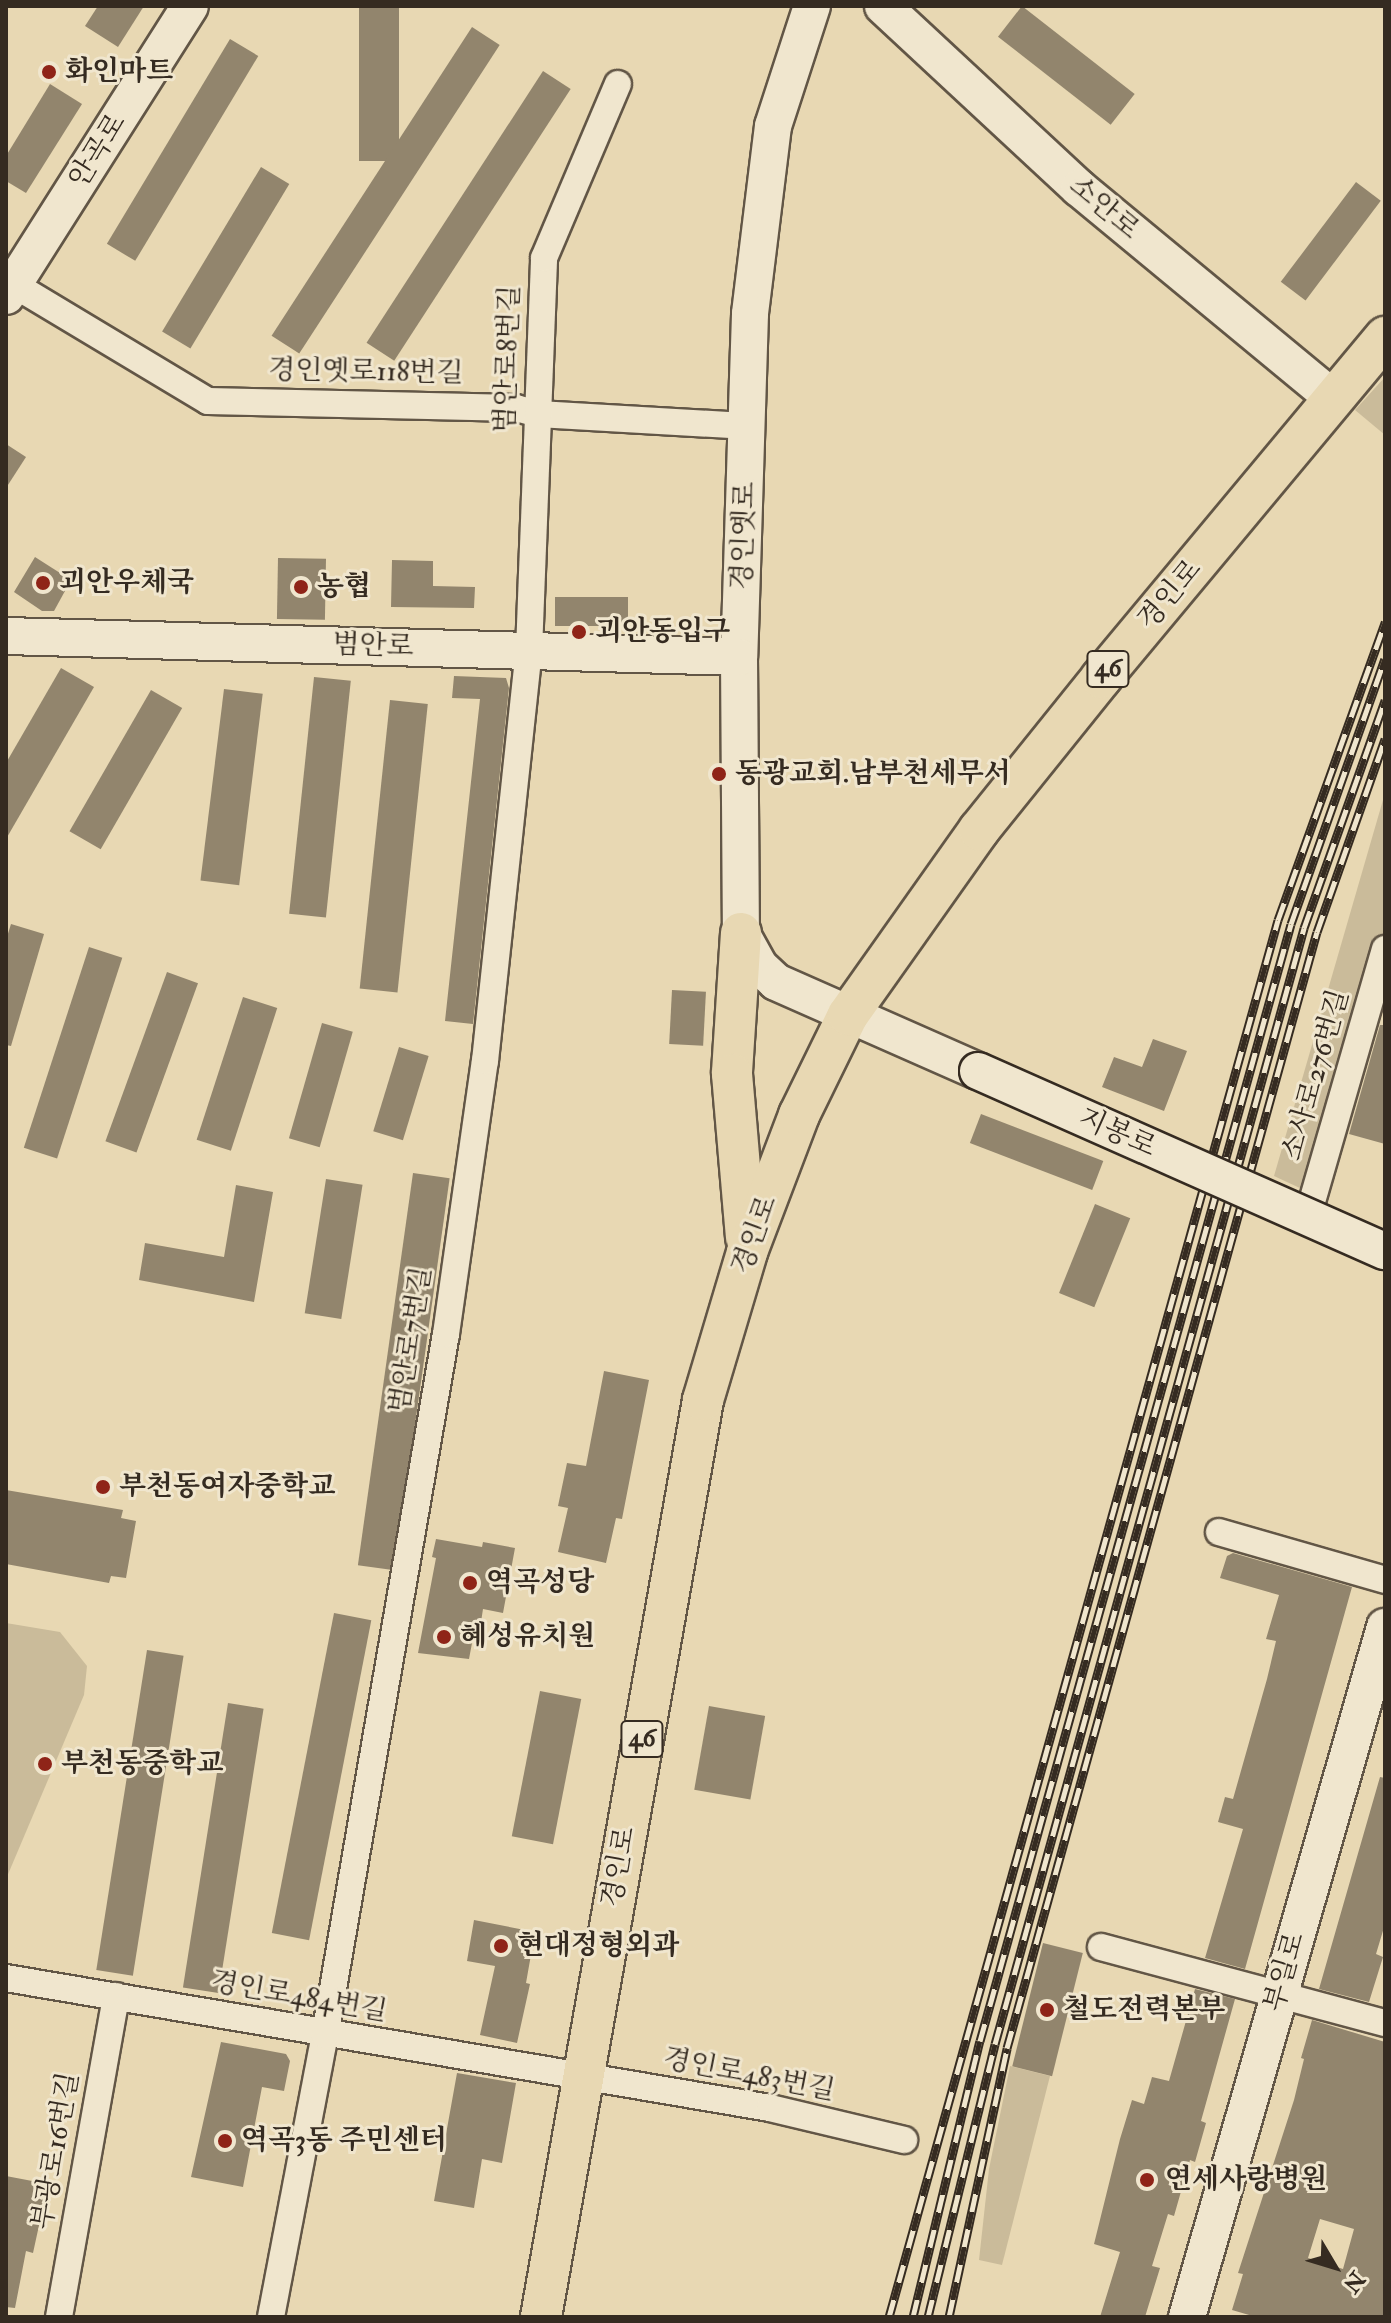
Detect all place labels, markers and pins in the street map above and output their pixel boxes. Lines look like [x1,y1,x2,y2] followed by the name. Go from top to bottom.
[65,55,173,89] place label: 화인마트
[40,63,58,81] marker: 화인마트
[59,566,194,600] place label: 괴안우체국
[317,570,371,604] place label: 농협
[34,574,52,592] marker: 괴안우체국
[292,578,310,596] marker: 농협
[595,615,730,649] place label: 괴안동입구
[570,623,588,641] marker: 괴안동입구
[735,757,1011,791] place label: 동광교회.남부천세무서
[710,765,728,783] marker: 동광교회.남부천세무서
[119,1470,335,1504] place label: 부천동여자중학교
[94,1478,112,1496] marker: 부천동여자중학교
[486,1566,594,1600] place label: 역곡성당
[461,1574,479,1592] marker: 역곡성당
[460,1620,595,1654] place label: 혜성유치원
[435,1628,453,1646] marker: 혜성유치원
[61,1747,223,1781] place label: 부천동중학교
[36,1755,54,1773] marker: 부천동중학교
[517,1929,679,1963] place label: 현대정형외과
[492,1937,510,1955] marker: 현대정형외과
[1063,1993,1225,2027] place label: 철도전력본부
[1038,2001,1056,2019] marker: 철도전력본부
[241,2124,447,2158] place label: 역곡3동 주민센터
[216,2132,234,2150] marker: 역곡3동 주민센터
[1165,2163,1327,2197] place label: 연세사랑병원
[1136,2169,1158,2191] marker: 연세사랑병원

